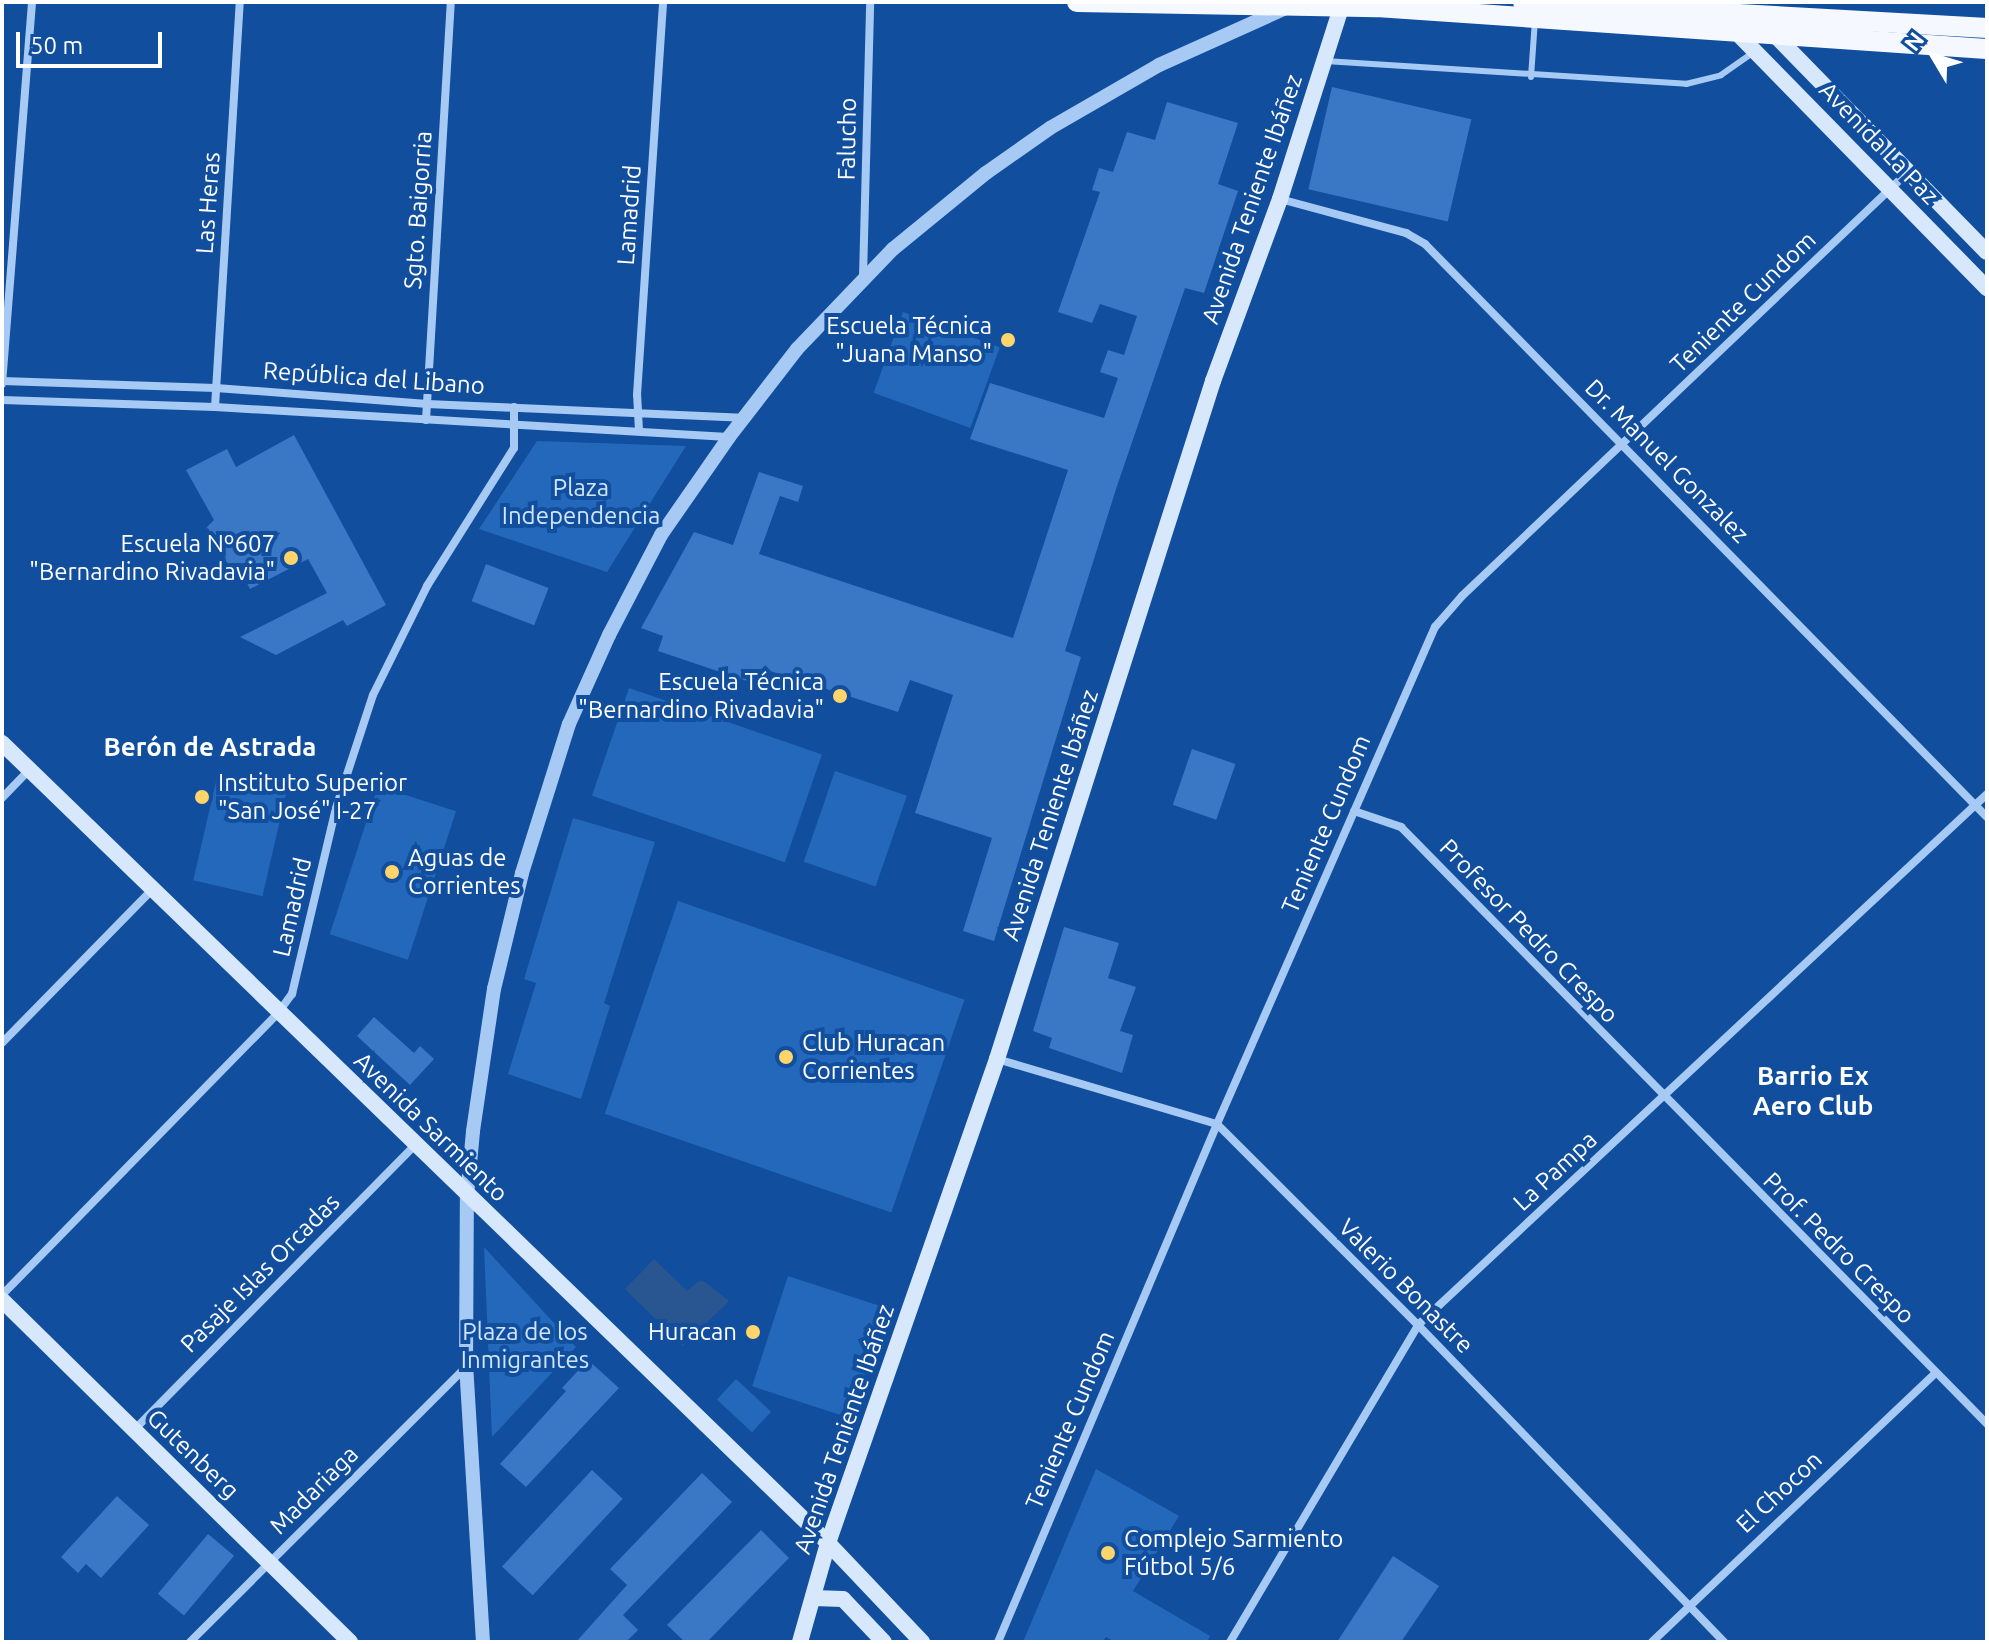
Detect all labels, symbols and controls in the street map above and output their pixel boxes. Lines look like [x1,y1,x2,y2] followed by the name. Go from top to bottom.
[20,16,166,66] scale bar
[1893,16,1973,96] north arrow
[1899,27,1929,55] text: N
[30,32,83,59] text: 50 m
[1196,70,1308,328] street label: Avenida Teniente Ibáñez
[1813,76,1945,210] street label: Avenida La Paz
[832,97,862,181] street label: Falucho
[398,130,438,290] street label: Sgto. Baigorria
[190,151,226,255] street label: Las Heras
[611,164,647,266] street label: Lamadrid
[1664,225,1822,379] street label: Teniente Cundom
[826,312,992,368] place label: Escuela Técnica "Juana Manso"
[999,331,1017,349] marker: Escuela Técnica "Juana Manso"
[262,356,486,400] street label: República del Libano
[1579,373,1755,549] street label: Dr. Manuel Gonzalez
[502,474,660,530] park label: Plaza Independencia
[29,530,275,586] place label: Escuela Nº607 "Bernardino Rivadavia"
[282,549,300,567] marker: Escuela Nº607 "Bernardino Rivadavia"
[578,668,824,724] place label: Escuela Técnica "Bernardino Rivadavia"
[996,686,1104,944] street label: Avenida Teniente Ibáñez
[831,687,849,705] marker: Escuela Técnica "Bernardino Rivadavia"
[104,731,316,763] district label: Berón de Astrada
[1275,731,1377,917] street label: Teniente Cundom
[218,769,407,825] place label: Instituto Superior "San José" I-27
[193,788,211,806] marker: Instituto Superior "San José" I-27
[1434,833,1624,1029] street label: Profesor Pedro Crespo
[408,844,521,900] place label: Aguas de Corrientes
[267,855,317,959] street label: Lamadrid
[383,863,401,881] marker: Aguas de Corrientes
[802,1029,945,1085] place label: Club Huracan Corrientes
[348,1046,514,1208] street label: Avenida Sarmiento
[777,1048,795,1066] marker: Club Huracan Corrientes
[1753,1060,1873,1122] district label: Barrio Ex Aero Club
[1507,1125,1603,1217] street label: La Pampa
[1757,1166,1921,1330] street label: Prof. Pedro Crespo
[175,1188,345,1358] street label: Pasaje Islas Orcadas
[1333,1213,1479,1359] street label: Valerio Bonastre
[788,1300,900,1558] street label: Avenida Teniente Ibáñez
[461,1318,589,1374] park label: Plaza de los Inmigrantes
[648,1318,737,1346] place label: Huracan
[744,1323,762,1341] marker: Huracan
[1019,1327,1121,1513] street label: Teniente Cundom
[141,1403,245,1505] street label: Gutenberg
[264,1440,364,1540] street label: Madariaga
[1730,1445,1828,1539] street label: El Chocon
[1124,1525,1343,1581] place label: Complejo Sarmiento Fútbol 5/6
[1099,1544,1117,1562] marker: Complejo Sarmiento Fútbol 5/6

